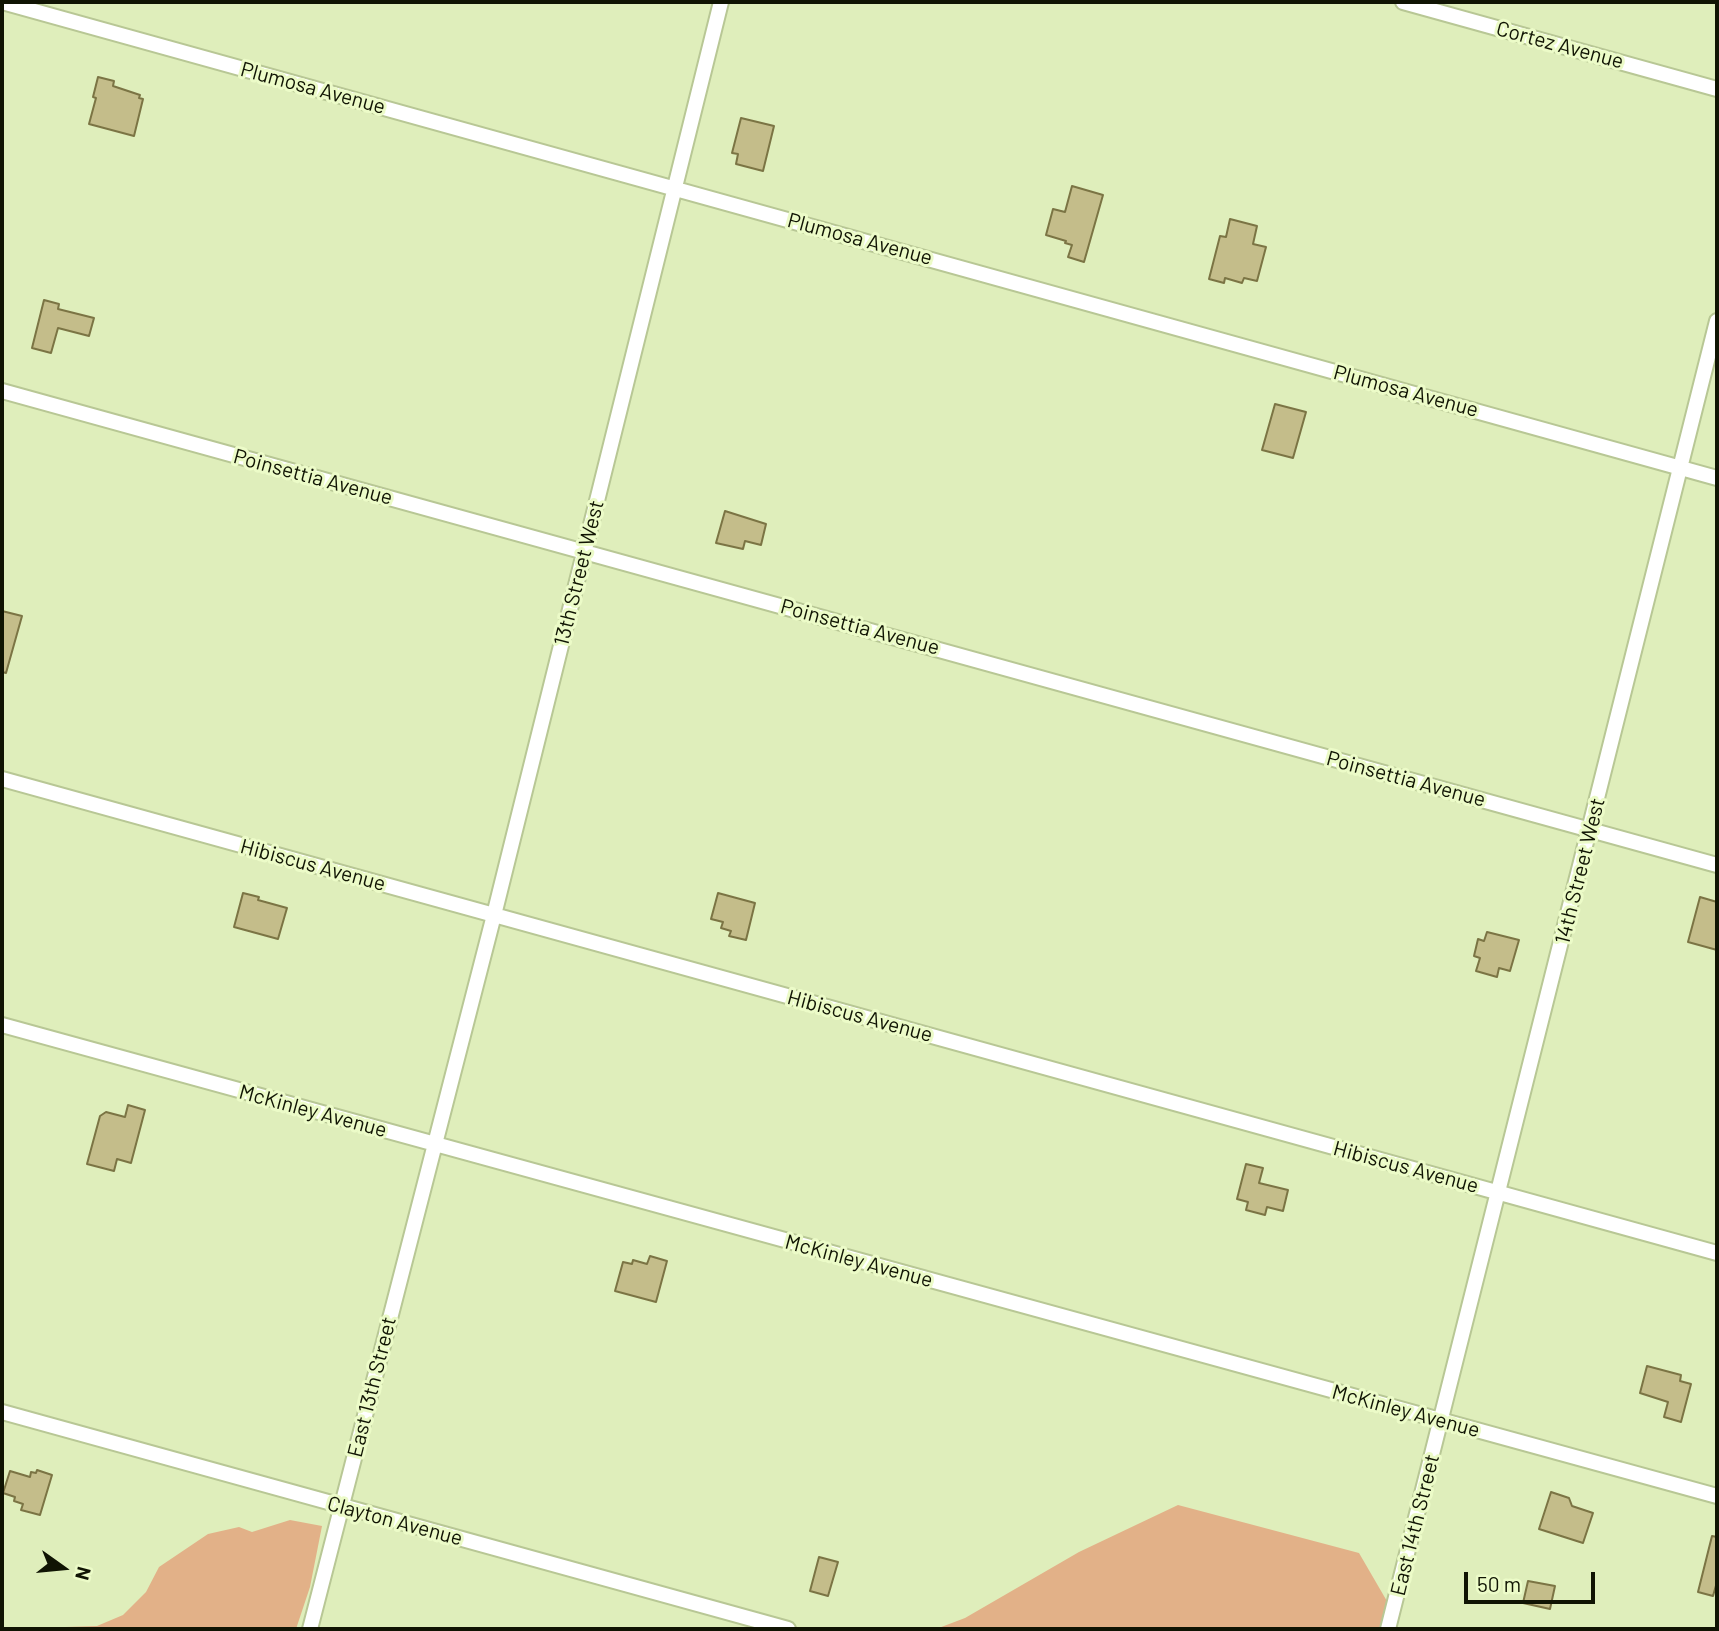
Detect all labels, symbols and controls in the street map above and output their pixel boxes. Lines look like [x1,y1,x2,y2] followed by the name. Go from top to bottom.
[1494,16,1626,74] street label: Cortez Avenue
[238,57,388,119] street label: Plumosa Avenue
[785,208,935,270] street label: Plumosa Avenue
[1331,360,1481,422] street label: Plumosa Avenue
[231,444,395,510] street label: Poinsettia Avenue
[549,498,609,648] street label: 13th Street West
[778,594,942,660] street label: Poinsettia Avenue
[1324,746,1488,812] street label: Poinsettia Avenue
[1550,795,1610,947] street label: 14th Street West
[238,834,388,896] street label: Hibiscus Avenue
[785,985,935,1047] street label: Hibiscus Avenue
[236,1079,390,1143] street label: McKinley Avenue
[1331,1136,1481,1198] street label: Hibiscus Avenue
[782,1229,936,1293] street label: McKinley Avenue
[342,1314,402,1460] street label: East 13th Street
[1329,1379,1483,1443] street label: McKinley Avenue
[1385,1452,1445,1598] street label: East 14th Street
[325,1491,465,1551] street label: Clayton Avenue
[28,1533,98,1603] north arrow
[1467,1558,1598,1602] scale bar
[71,1564,97,1583] text: N
[1477,1571,1521,1596] text: 50 m

